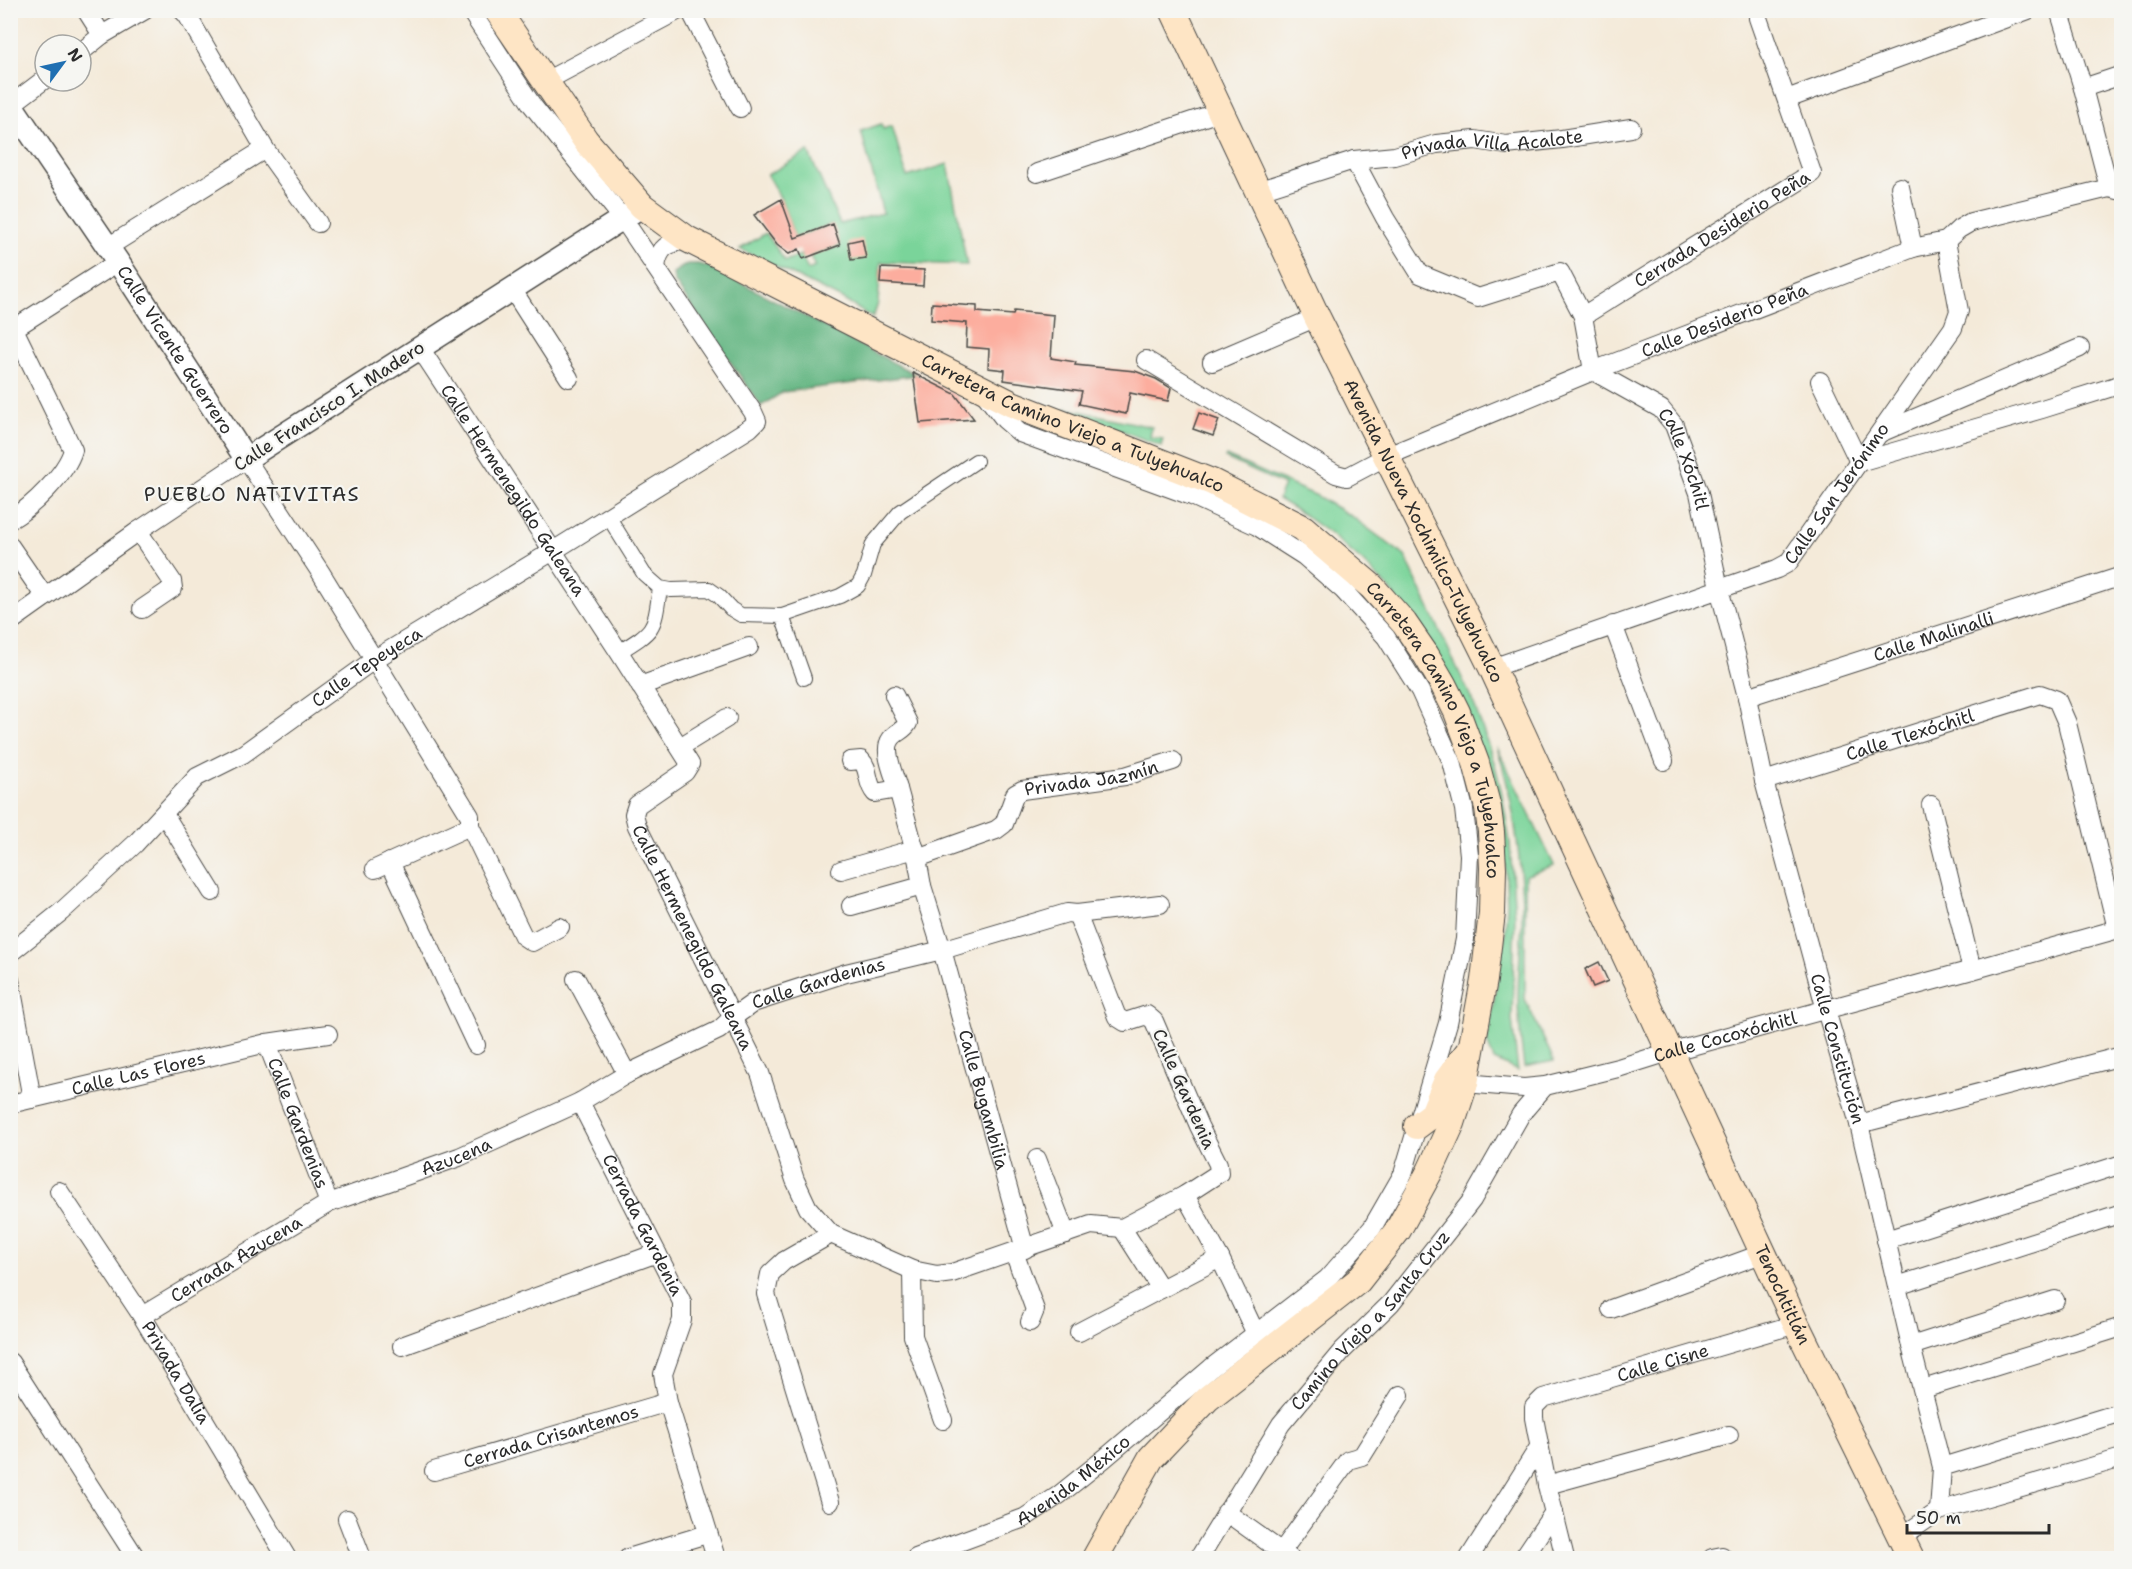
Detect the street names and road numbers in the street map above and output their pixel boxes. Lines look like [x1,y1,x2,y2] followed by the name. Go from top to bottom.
[1398,124,1585,166] street label: Privada Villa Acalote
[1629,165,1815,293] street label: Cerrada Desiderio Peña
[111,261,239,439] street label: Calle Vicente Guerrero
[1638,278,1811,363] street label: Calle Desiderio Peña
[229,335,429,477] street label: Calle Francisco I. Madero
[917,348,1229,498] street label: Carretera Camino Viejo a Tulyehualco
[1338,375,1509,687] street label: Avenida Nueva Xochimilco-Tulyehualco
[435,380,591,601] street label: Calle Hermenegildo Galeana
[1653,403,1714,513] street label: Calle Xóchitl
[1779,418,1895,569] street label: Calle San Jerónimo
[1361,576,1505,879] street label: Carretera Camino Viejo a Tulyehualco
[1870,606,1997,667] street label: Calle Malinalli
[307,621,426,713] street label: Calle Tepeyeca
[1843,703,1977,766] street label: Calle Tlexóchitl
[1023,754,1161,802] street label: Privada Jazmín
[626,821,759,1054] street label: Calle Hermenegildo Galeana
[749,952,888,1015] street label: Calle Gardenias
[1805,971,1870,1127] street label: Calle Constitución
[1650,1006,1800,1068] street label: Calle Cocoxóchitl
[1147,1025,1221,1153] street label: Calle Gardenia
[953,1027,1014,1172] street label: Calle Bugambilia
[69,1046,208,1101] street label: Calle Las Flores
[262,1054,334,1192] street label: Calle Gardenias
[418,1132,496,1181] street label: Azucena
[597,1150,689,1300] street label: Cerrada Gardenia
[166,1210,306,1308] street label: Cerrada Azucena
[1285,1225,1456,1416] street label: Camino Viejo a Santa Cruz
[1749,1241,1816,1349] street label: Tenochtitlán
[136,1317,216,1429] street label: Privada Dalia
[1614,1338,1712,1388] street label: Calle Cisne
[460,1399,642,1474] street label: Cerrada Crisantemos
[1013,1430,1136,1532] street label: Avenida México

